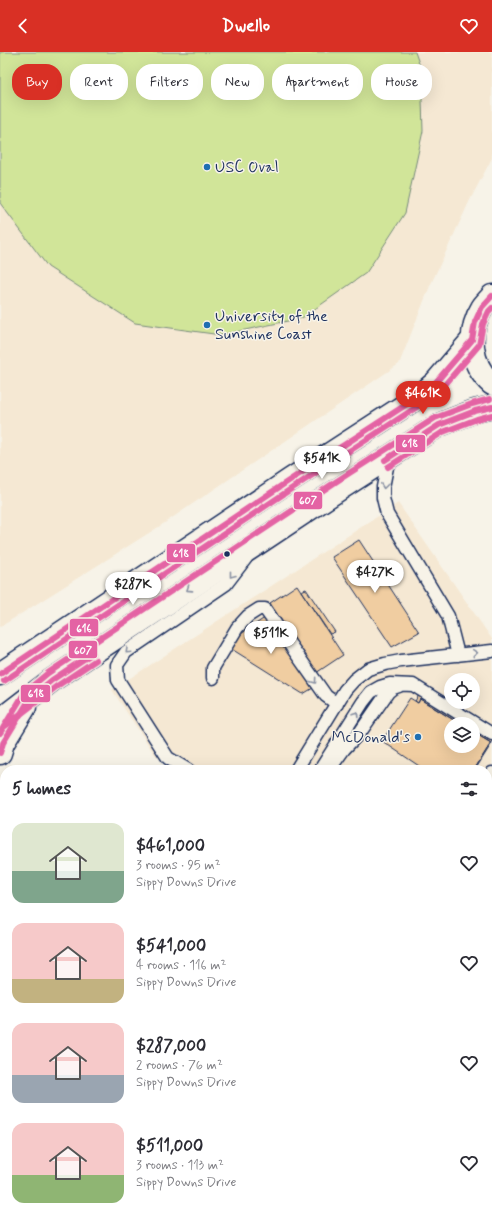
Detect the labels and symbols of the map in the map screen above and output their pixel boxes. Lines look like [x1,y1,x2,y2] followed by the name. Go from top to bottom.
[215,157,279,178] place label: USC Oval
[202,162,212,172] marker: USC Oval
[215,306,328,345] place label: University of the Sunshine Coast
[202,320,212,330] marker: University of the Sunshine Coast
[395,381,451,415] pin: $461K
[395,434,426,453] line badge: 618
[402,437,418,451] text: 618
[294,446,350,480] pin: $541K
[380,482,389,489] one-way arrow
[293,491,323,510] line badge: 607
[299,494,318,508] text: 607
[166,543,196,563] line badge: 618
[173,547,189,561] text: 618
[222,549,232,559] unlabelled marker
[347,560,403,594] pin: $427K
[230,571,237,578] one-way arrow
[105,572,161,606] pin: $287K
[186,584,193,592] one-way arrow
[69,618,99,637] line badge: 616
[243,621,299,655] pin: $511K
[76,622,92,636] text: 616
[68,640,98,659] line badge: 607
[74,644,93,658] text: 607
[125,647,133,654] one-way arrow
[472,649,478,658] one-way arrow
[309,676,316,683] one-way arrow
[20,684,51,703] line badge: 618
[28,687,44,701] text: 618
[351,711,358,718] one-way arrow
[331,727,410,748] place label: McDonald's
[413,732,423,742] marker: McDonald's

